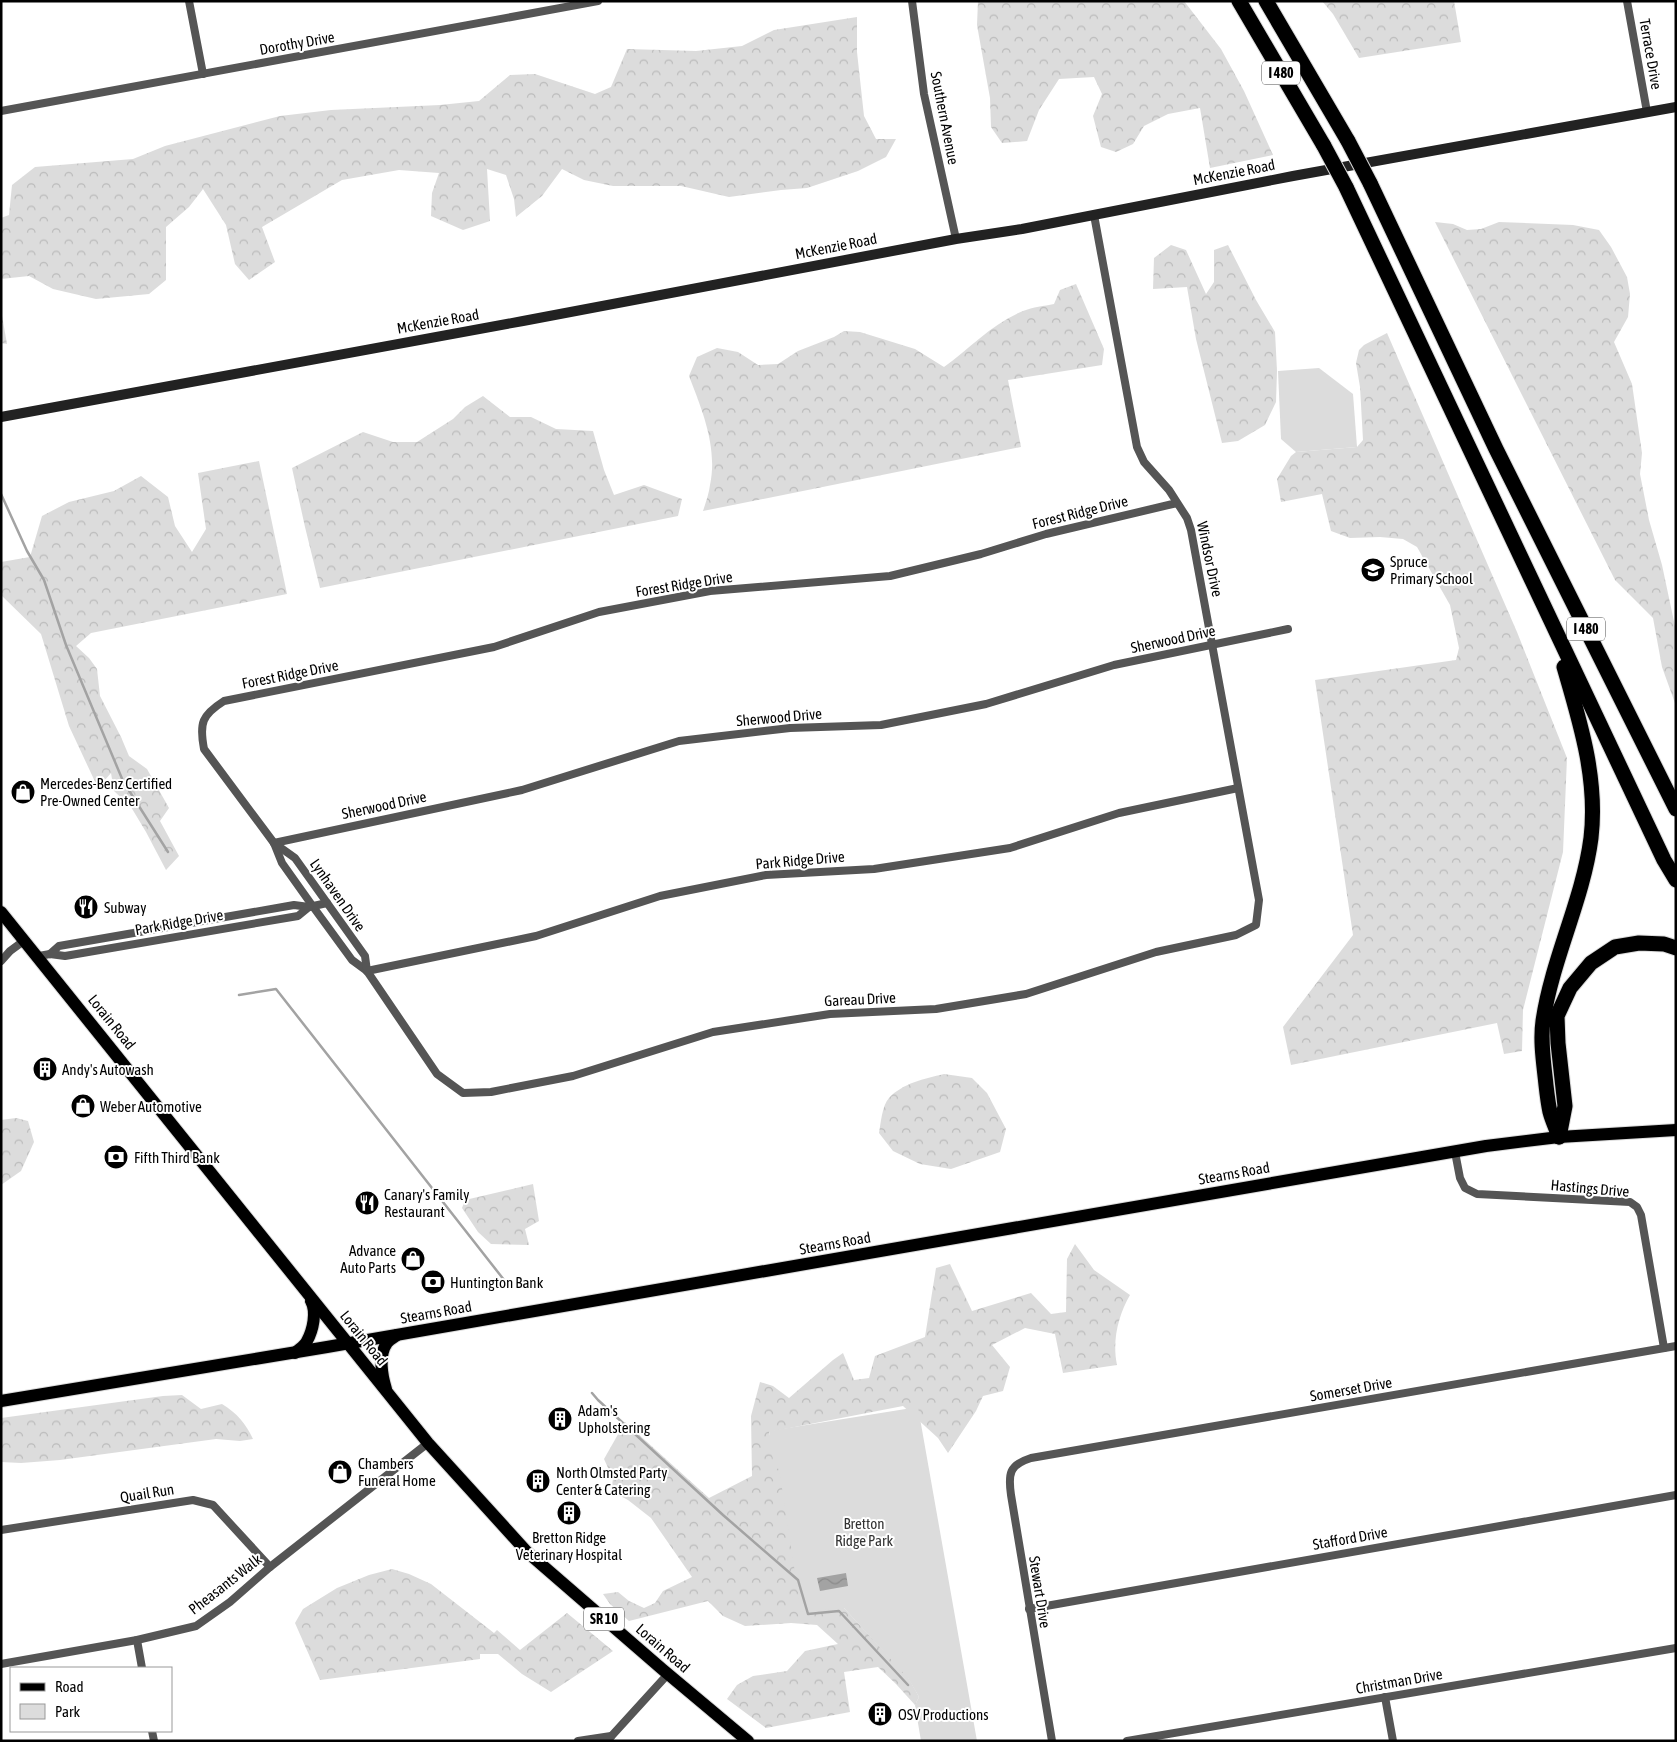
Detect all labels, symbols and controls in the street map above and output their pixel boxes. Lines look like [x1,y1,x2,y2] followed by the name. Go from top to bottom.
[1636,17,1666,91] street label: Terrace Drive
[258,28,336,58] street label: Dorothy Drive
[1262,62,1300,84] road number: I 480
[928,70,962,166] street label: Southern Avenue
[1192,156,1276,188] street label: McKenzie Road
[794,230,878,262] street label: McKenzie Road
[396,305,480,337] street label: McKenzie Road
[1030,492,1130,532] street label: Forest Ridge Drive
[1194,520,1226,598] street label: Windsor Drive
[1390,553,1473,587] place label: Spruce Primary School
[1360,557,1386,583] school or university icon: Spruce Primary School
[634,568,734,600] street label: Forest Ridge Drive
[1567,618,1605,640] road number: I 480
[1129,622,1217,656] street label: Sherwood Drive
[240,656,340,692] street label: Forest Ridge Drive
[735,705,823,729] street label: Sherwood Drive
[40,775,172,809] place label: Mercedes-Benz Certified Pre-Owned Center
[10,779,36,805] shop icon: Mercedes-Benz Certified Pre-Owned Center
[340,788,428,822] street label: Sherwood Drive
[755,848,845,872] street label: Park Ridge Drive
[307,856,369,935] street label: Lynhaven Drive
[73,894,99,920] restaurant icon: Subway
[104,899,146,916] place label: Subway
[134,906,225,938] street label: Park Ridge Drive
[824,989,896,1009] street label: Gareau Drive
[85,991,139,1053] street label: Lorain Road
[32,1056,58,1082] building icon: Andy's Autowash
[62,1061,154,1078] place label: Andy's Autowash
[70,1093,96,1119] shop icon: Weber Automotive
[100,1098,202,1115] place label: Weber Automotive
[103,1144,129,1170] bank icon: Fifth Third Bank
[134,1149,220,1166] place label: Fifth Third Bank
[1197,1158,1271,1188] street label: Stearns Road
[1550,1176,1630,1200] street label: Hastings Drive
[384,1186,469,1220] place label: Canary's Family Restaurant
[354,1190,380,1216] restaurant icon: Canary's Family Restaurant
[798,1228,872,1258] street label: Stearns Road
[340,1242,396,1276] place label: Advance Auto Parts
[400,1246,426,1272] shop icon: Advance Auto Parts
[420,1269,446,1295] bank icon: Huntington Bank
[450,1274,544,1291] place label: Huntington Bank
[399,1297,473,1327] street label: Stearns Road
[337,1307,391,1369] street label: Lorain Road
[1309,1373,1394,1405] street label: Somerset Drive
[578,1402,651,1436] place label: Adam's Upholstering
[547,1406,573,1432] building icon: Adam's Upholstering
[358,1455,436,1489] place label: Chambers Funeral Home
[327,1459,353,1485] shop icon: Chambers Funeral Home
[556,1464,668,1498] place label: North Olmsted Party Center & Catering
[525,1468,551,1494] building icon: North Olmsted Party Center & Catering
[119,1480,175,1506] street label: Quail Run
[556,1500,582,1526] building icon: Bretton Ridge Veterinary Hospital
[835,1515,893,1549] park label: Bretton Ridge Park
[1311,1523,1389,1553] street label: Stafford Drive
[516,1529,622,1563] place label: Bretton Ridge Veterinary Hospital
[185,1550,265,1618] street label: Pheasants Walk
[1026,1555,1054,1629] street label: Stewart Drive
[584,1608,624,1630] road number: SR 10
[633,1620,693,1676] street label: Lorain Road
[1354,1665,1444,1697] street label: Christman Drive
[10,1667,172,1732] legend
[55,1678,84,1695] text: Road
[867,1701,893,1727] building icon: OSV Productions
[55,1703,80,1720] text: Park
[898,1706,989,1723] place label: OSV Productions

